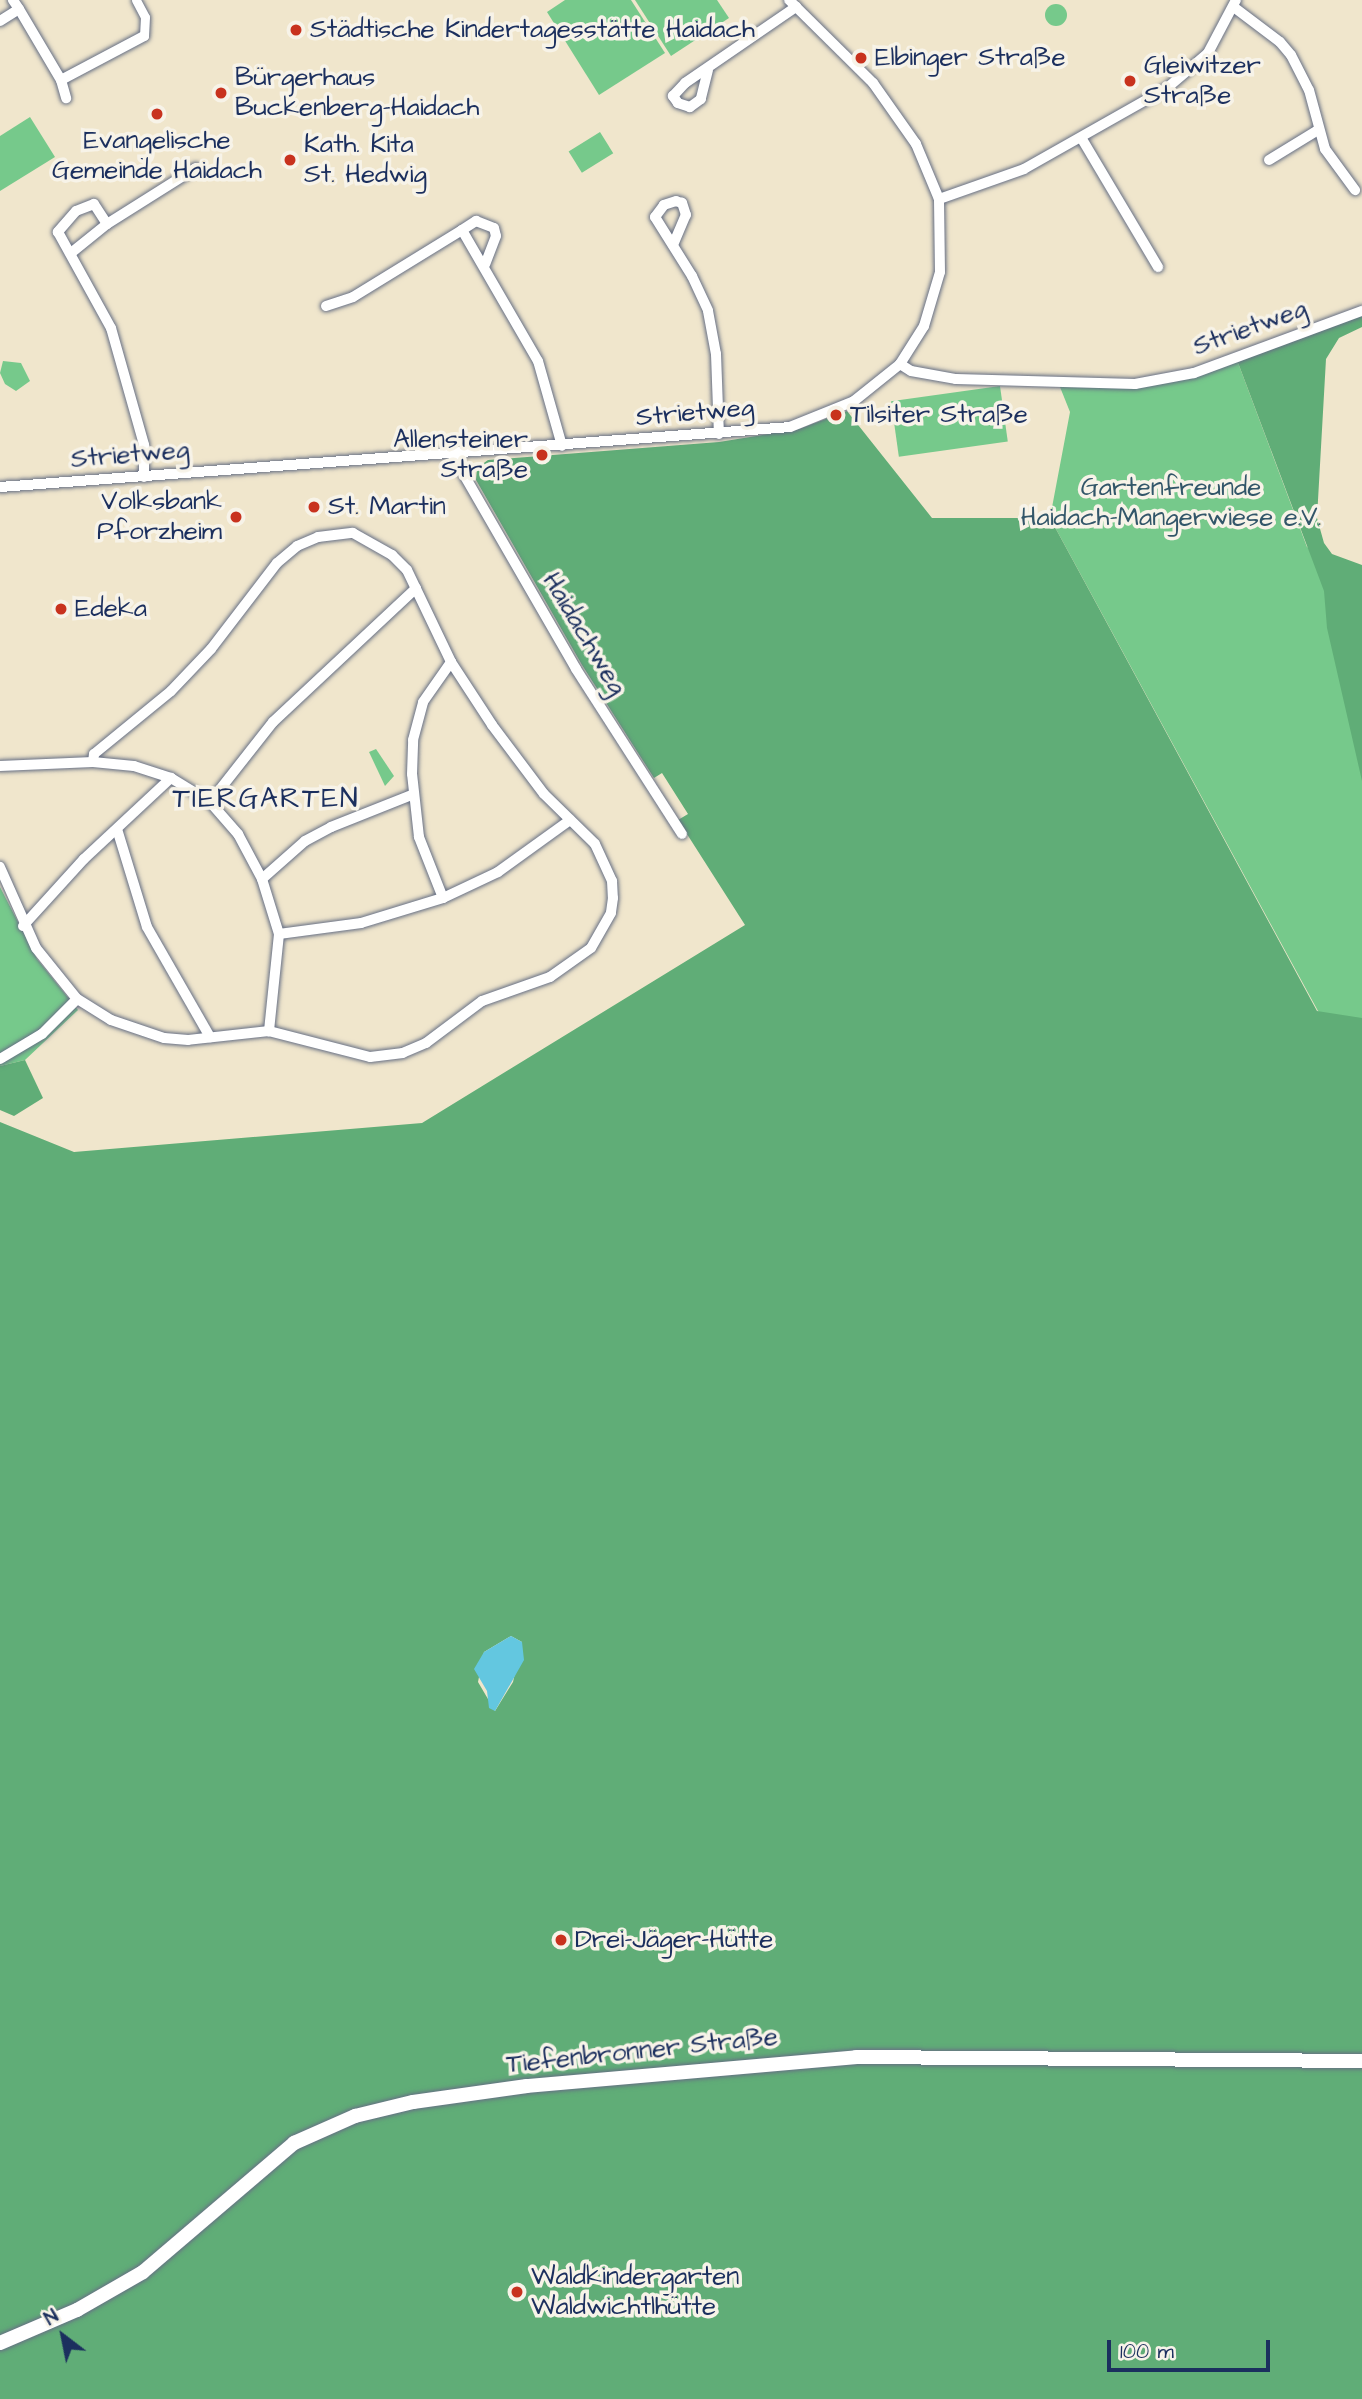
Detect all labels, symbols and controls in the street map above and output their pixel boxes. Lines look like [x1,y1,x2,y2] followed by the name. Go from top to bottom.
[310,14,755,46] place label: Städtische Kindertagesstätte Haidach
[288,22,304,38] marker: Städtische Kindertagesstätte Haidach
[875,42,1066,74] place label: Elbinger Straße
[853,50,869,66] marker: Elbinger Straße
[1144,50,1261,112] place label: Gleiwitzer Straße
[235,62,479,124] place label: Bürgerhaus Buckenberg-Haidach
[1122,73,1138,89] marker: Gleiwitzer Straße
[213,85,229,101] marker: Bürgerhaus Buckenberg-Haidach
[149,106,165,122] marker: Evangelische Gemeinde Haidach
[52,125,262,186] place label: Evangelische Gemeinde Haidach
[304,129,427,190] place label: Kath. Kita St. Hedwig
[282,152,298,168] marker: Kath. Kita St. Hedwig
[1189,293,1311,363] street label: Strietweg
[635,392,755,434] street label: Strietweg
[850,399,1028,431] place label: Tilsiter Straße
[828,407,844,423] marker: Tilsiter Straße
[393,424,528,486] place label: Allensteiner Straße
[70,434,190,476] street label: Strietweg
[534,447,550,463] marker: Allensteiner Straße
[1021,472,1321,534] park label: Gartenfreunde Haidach-Mangerwiese e.V.
[97,486,222,548] place label: Volksbank Pforzheim
[328,491,446,523] place label: St. Martin
[306,499,322,515] marker: St. Martin
[228,509,244,525] marker: Volksbank Pforzheim
[535,567,633,701] street label: Haidachweg
[75,593,147,625] place label: Edeka
[53,601,69,617] marker: Edeka
[174,782,358,816] district label: TIERGARTEN
[575,1924,773,1956] place label: Drei-Jäger-Hütte
[553,1932,569,1948] marker: Drei-Jäger-Hütte
[505,2021,779,2081] street label: Tiefenbronner Straße
[531,2261,739,2322] place label: Waldkindergarten Waldwichtlhütte
[509,2284,525,2300] marker: Waldkindergarten Waldwichtlhütte
[28,2301,98,2371] north arrow
[39,2303,64,2332] text: N
[1110,2326,1273,2370] scale bar
[1120,2337,1174,2366] text: 100 m

